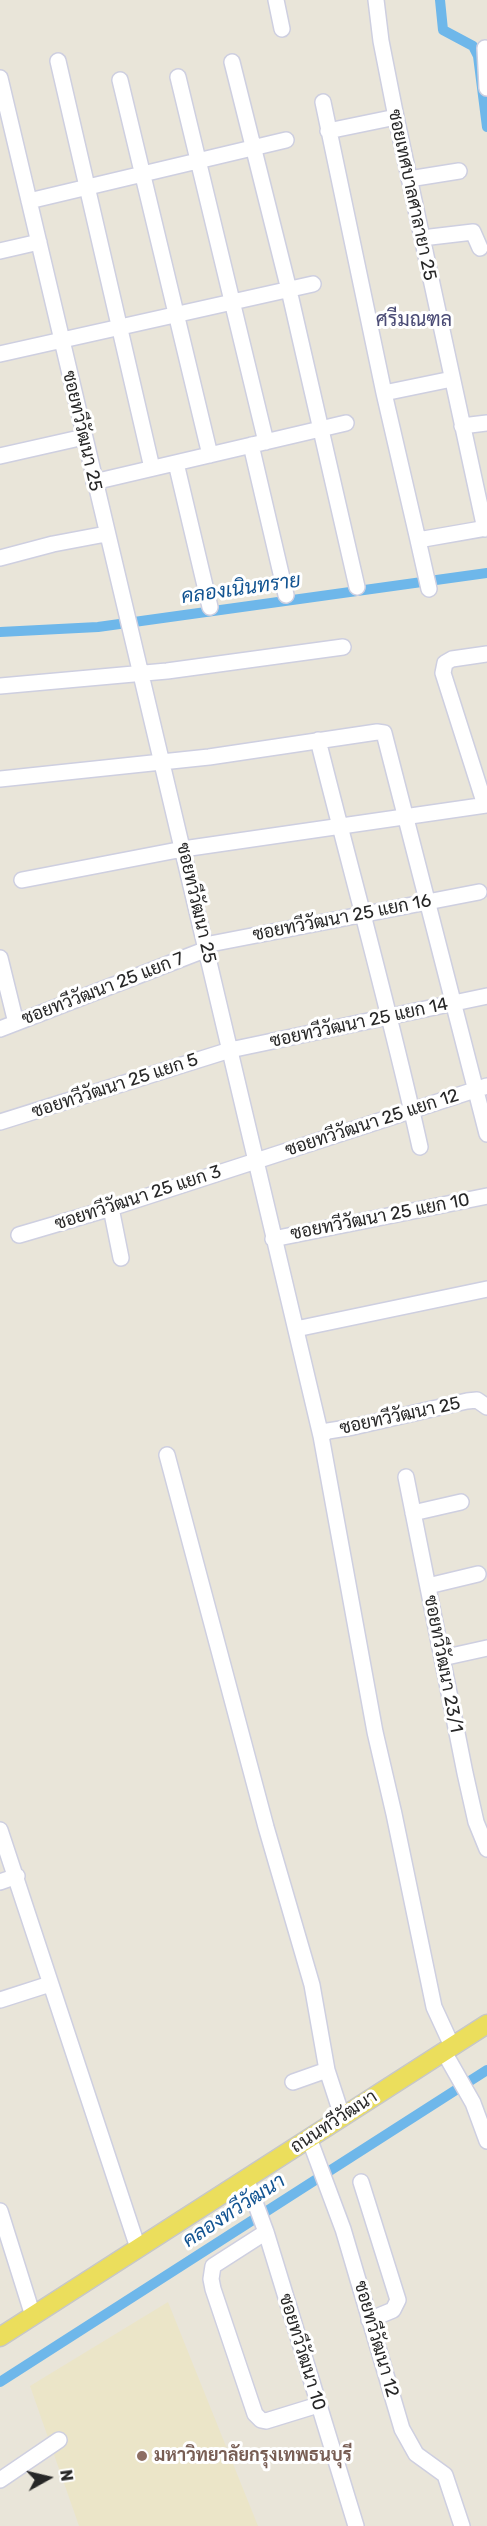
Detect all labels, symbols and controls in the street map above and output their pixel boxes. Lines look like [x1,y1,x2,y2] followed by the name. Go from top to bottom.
[383,107,441,283] street label: ซอยเทศบาลศาลายา 25
[376,308,452,332] district label: ศรีมณฑล
[58,369,106,493] street label: ซอยทวีวัฒนา 25
[180,569,302,609] water label: คลองเนินทราย
[172,841,220,965] street label: ซอยทวีวัฒนา 25
[251,890,433,946] street label: ซอยทวีวัฒนา 25 แยก 16
[19,948,187,1030] street label: ซอยทวีวัฒนา 25 แยก 7
[268,994,450,1052] street label: ซอยทวีวัฒนา 25 แยก 14
[29,1049,201,1123] street label: ซอยทวีวัฒนา 25 แยก 5
[282,1085,462,1161] street label: ซอยทวีวัฒนา 25 แยก 12
[52,1161,224,1235] street label: ซอยทวีวัฒนา 25 แยก 3
[289,1189,471,1245] street label: ซอยทวีวัฒนา 25 แยก 10
[338,1393,462,1439] street label: ซอยทวีวัฒนา 25
[419,1594,467,1734] street label: ซอยทวีวัฒนา 23/1
[287,2086,381,2158] street label: ถนนทวีวัฒนา
[178,2169,290,2253] water label: คลองทวีวัฒนา
[349,2278,403,2400] street label: ซอยทวีวัฒนา 12
[274,2291,330,2413] street label: ซอยทวีวัฒนา 10
[154,2445,352,2467] place label: มหาวิทยาลัยกรุงเทพธนบุรี
[18,2448,78,2508] north arrow
[135,2449,149,2463] marker: มหาวิทยาลัยกรุงเทพธนบุรี
[56,2468,77,2482] text: N

